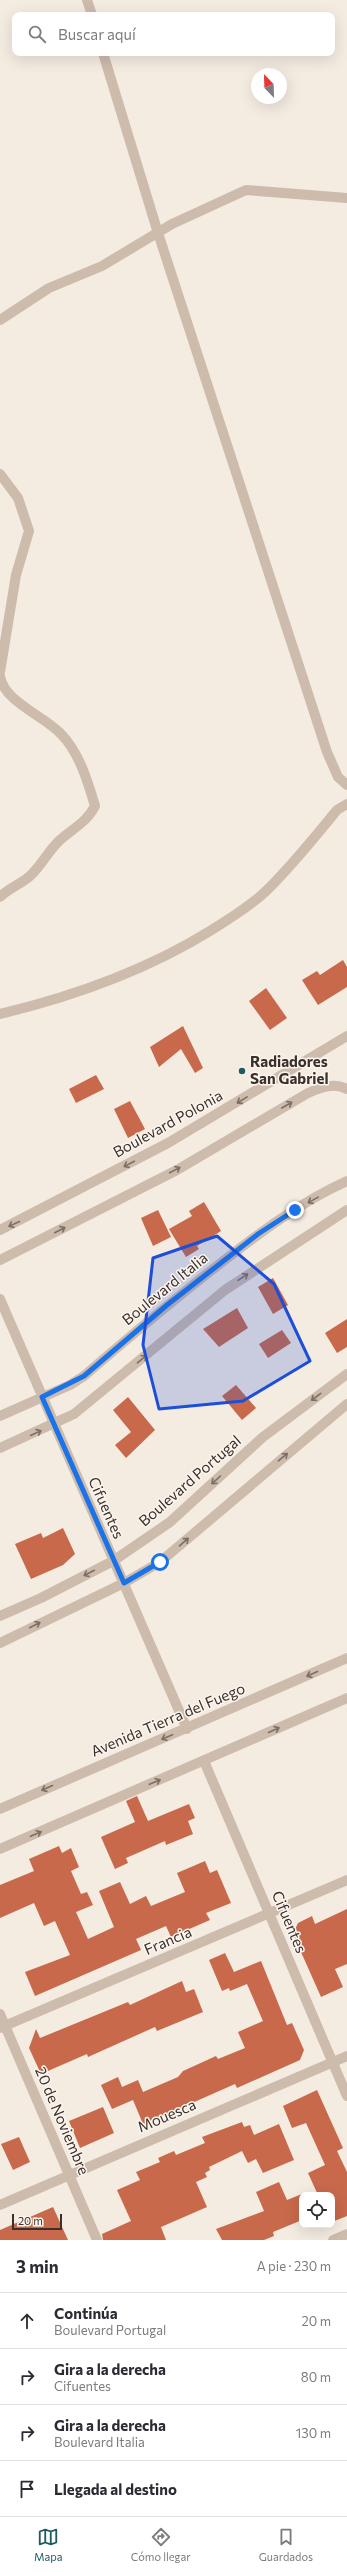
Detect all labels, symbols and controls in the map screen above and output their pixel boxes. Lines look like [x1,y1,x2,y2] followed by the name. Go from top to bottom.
[12,12,335,56] search box
[26,23,48,45] icon: search
[58,25,136,43] text: Buscar aquí
[251,68,287,104] north arrow
[250,1052,329,1087] place label: Radiadores San Gabriel
[237,1066,247,1076] marker: Radiadores San Gabriel
[110,1086,225,1161] street label: Boulevard Polonia
[236,1096,248,1104] one-way arrow
[281,1100,293,1108] one-way arrow
[123,1160,135,1168] one-way arrow
[169,1166,181,1174] one-way arrow
[307,1196,319,1204] one-way arrow
[286,1201,304,1219] route end
[8,1221,20,1228] one-way arrow
[53,1226,65,1233] one-way arrow
[118,1248,211,1328] street label: Boulevard Italia
[237,1273,249,1281] one-way arrow
[136,1354,147,1363] one-way arrow
[310,1393,321,1401] one-way arrow
[29,1429,41,1436] one-way arrow
[135,1431,244,1530] street label: Boulevard Portugal
[278,1453,288,1462] one-way arrow
[85,1474,129,1541] street label: Cifuentes
[211,1475,221,1485] one-way arrow
[179,1537,190,1546] one-way arrow
[151,1553,169,1571] route start
[83,1570,95,1578] one-way arrow
[29,1621,41,1628] one-way arrow
[306,1671,318,1679] one-way arrow
[88,1678,247,1760] street label: Avenida Tierra del Fuego
[268,1726,280,1733] one-way arrow
[161,1734,173,1742] one-way arrow
[149,1778,161,1785] one-way arrow
[41,1785,53,1793] one-way arrow
[29,1829,41,1837] one-way arrow
[269,1888,311,1956] street label: Cifuentes
[141,1922,194,1958] street label: Francia
[32,2064,94,2177] street label: 20 de Noviembre
[135,2095,199,2135] street label: Mouesca
[299,2192,335,2228] map controls
[299,2192,335,2228] button: locate
[12,2212,62,2231] scale bar
[18,2214,43,2227] text: 20 m
[16,2256,59,2277] text: 3 min
[257,2258,331,2274] text: A pie · 230 m
[54,2304,118,2322] text: Continúa
[16,2310,38,2332] icon: ahead
[302,2313,331,2329] text: 20 m
[54,2322,166,2338] text: Boulevard Portugal
[54,2360,166,2378] text: Gira a la derecha
[16,2366,38,2388] icon: right
[301,2369,331,2385] text: 80 m
[54,2378,111,2394] text: Cifuentes
[54,2416,166,2434] text: Gira a la derecha
[16,2422,38,2444] icon: right
[296,2425,331,2441] text: 130 m
[54,2434,145,2450] text: Boulevard Italia
[16,2478,38,2500] icon: arrive
[54,2480,177,2498] text: Llegada al destino
[34,2526,63,2563] tab: Mapa
[131,2526,191,2563] tab: Cómo llegar
[259,2526,313,2563] tab: Guardados

